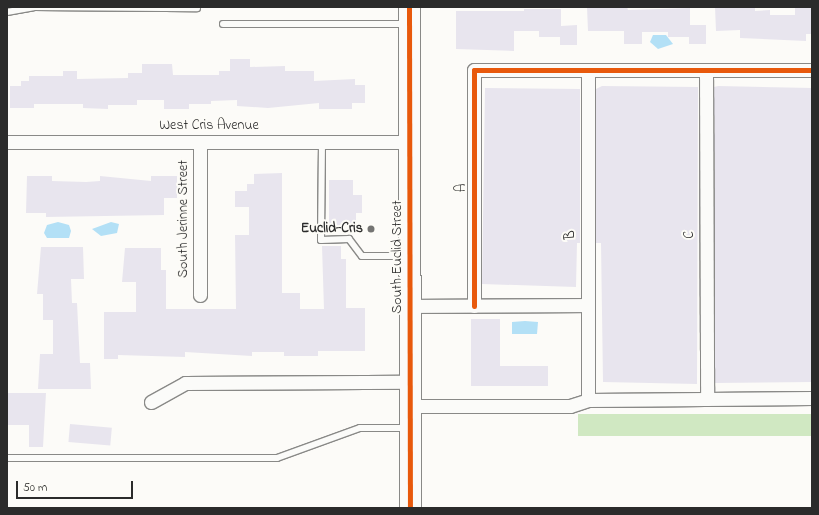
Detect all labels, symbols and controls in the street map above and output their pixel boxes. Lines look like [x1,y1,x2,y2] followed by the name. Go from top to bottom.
[159,118,259,134] street label: West Cris Avenue
[176,160,192,278] street label: South Jerinne Street
[454,184,470,192] street label: A
[390,200,406,314] street label: South Euclid Street
[301,221,363,237] place label: Euclid-Cris
[366,224,376,234] marker: Euclid-Cris
[563,230,579,240] street label: B
[682,231,698,239] street label: C
[18,473,135,499] scale bar
[23,479,47,497] text: 50 m

